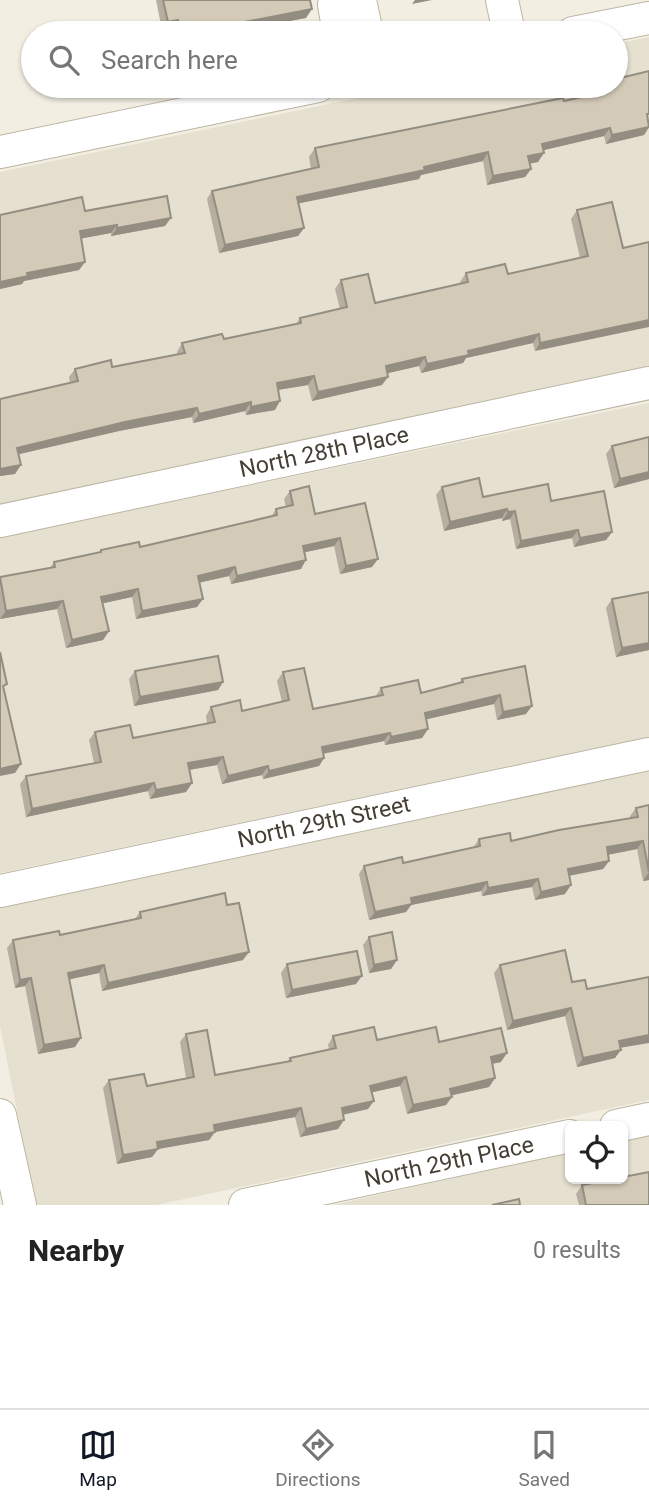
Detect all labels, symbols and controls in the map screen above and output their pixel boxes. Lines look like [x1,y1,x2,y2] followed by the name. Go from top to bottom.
[21,21,628,98] search box
[45,41,83,79] icon: search
[101,45,238,75] text: Search here
[237,421,411,483] street label: North 28th Place
[235,790,413,854] street label: North 29th Street
[565,1121,628,1184] map controls
[565,1121,628,1184] button: locate
[362,1131,536,1193] street label: North 29th Place
[28,1233,124,1268] text: Nearby
[533,1237,621,1264] text: 0 results
[79,1426,117,1491] tab: Map
[275,1426,360,1491] tab: Directions
[519,1426,570,1491] tab: Saved

